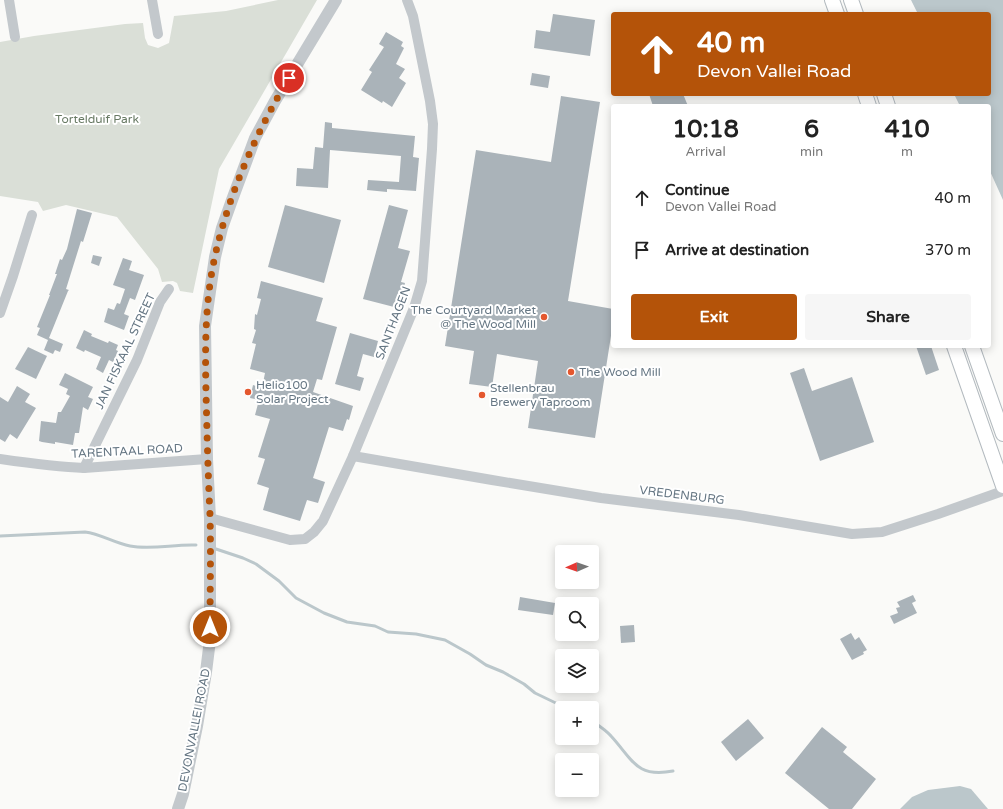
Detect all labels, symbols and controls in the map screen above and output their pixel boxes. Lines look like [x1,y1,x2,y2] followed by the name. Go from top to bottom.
[697,26,765,60] text: 40 m
[631,28,683,80] icon: ahead
[697,60,851,82] text: Devon Vallei Road
[272,61,306,95] pin
[278,67,300,89] icon: arrive
[55,112,139,126] park label: Tortelduif Park
[672,115,739,144] text: 10:18
[804,115,819,144] text: 6
[884,115,930,144] text: 410
[685,144,726,160] text: Arrival
[800,144,823,160] text: min
[901,144,913,160] text: m
[665,181,729,199] text: Continue
[631,187,653,209] icon: ahead
[934,189,971,207] text: 40 m
[665,199,777,215] text: Devon Vallei Road
[631,239,653,261] icon: arrive
[665,241,809,259] text: Arrive at destination
[925,241,971,259] text: 370 m
[373,284,413,362] street label: SANTHAGEN
[92,290,158,411] street label: JAN FISKAAL STREET
[631,294,797,340] button: Exit
[805,294,971,340] button: Share
[411,303,536,331] place label: The Courtyard Market @ The Wood Mill
[539,312,549,322] marker: The Courtyard Market @ The Wood Mill
[579,365,661,379] place label: The Wood Mill
[566,367,576,377] marker: The Wood Mill
[256,378,329,406] place label: Helio100 Solar Project
[490,381,590,409] place label: Stellenbrau Brewery Taproom
[243,387,253,397] marker: Helio100 Solar Project
[477,390,487,400] marker: Stellenbrau Brewery Taproom
[71,441,183,461] street label: TARENTAAL ROAD
[639,483,725,507] street label: VREDENBURG
[555,545,599,589] north arrow
[555,545,599,797] map controls
[555,597,599,641] button: search
[189,606,231,648] position arrow
[555,649,599,693] button: layers
[175,667,213,793] street label: DEVONVALLEI ROAD
[555,701,599,745] button: +
[555,753,599,797] button: −

